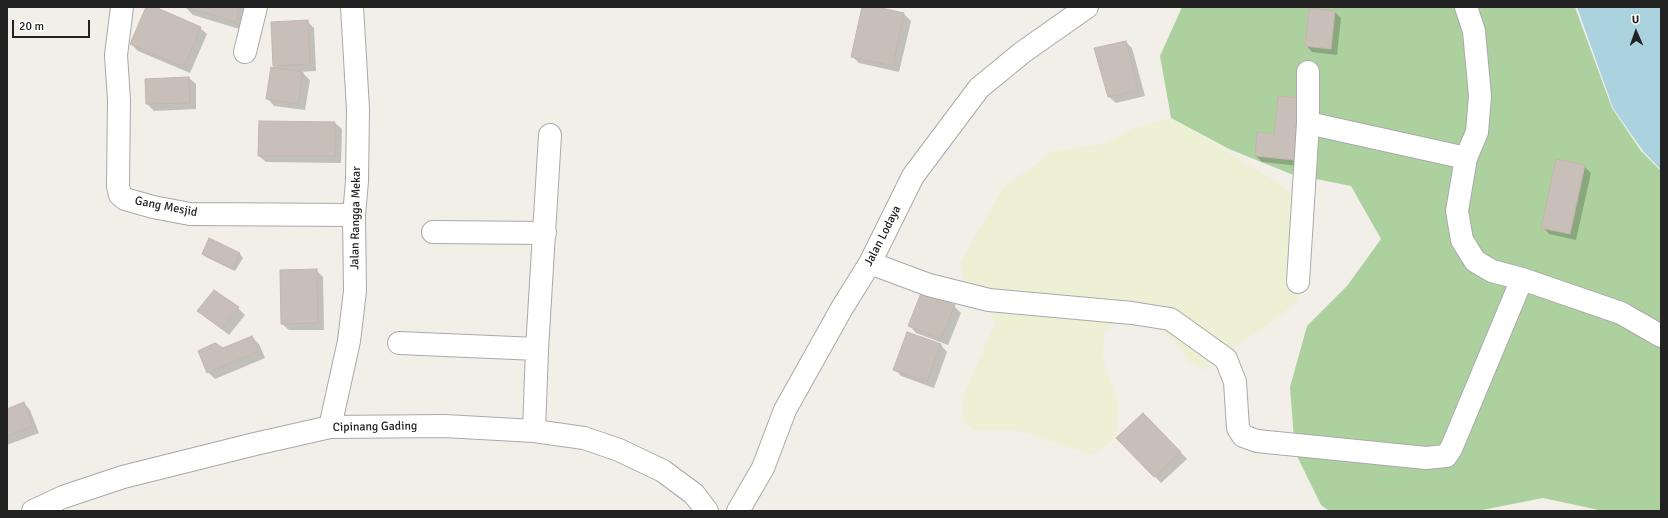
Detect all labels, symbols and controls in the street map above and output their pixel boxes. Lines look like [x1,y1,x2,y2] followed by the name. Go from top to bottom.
[14,12,92,38] scale bar
[1616,12,1656,52] north arrow
[1632,13,1639,26] text: U
[19,19,44,34] text: 20 m
[348,166,364,270] street label: Jalan Rangga Mekar
[134,194,198,220] street label: Gang Mesjid
[862,203,904,269] street label: Jalan Lodaya
[333,419,417,435] street label: Cipinang Gading

